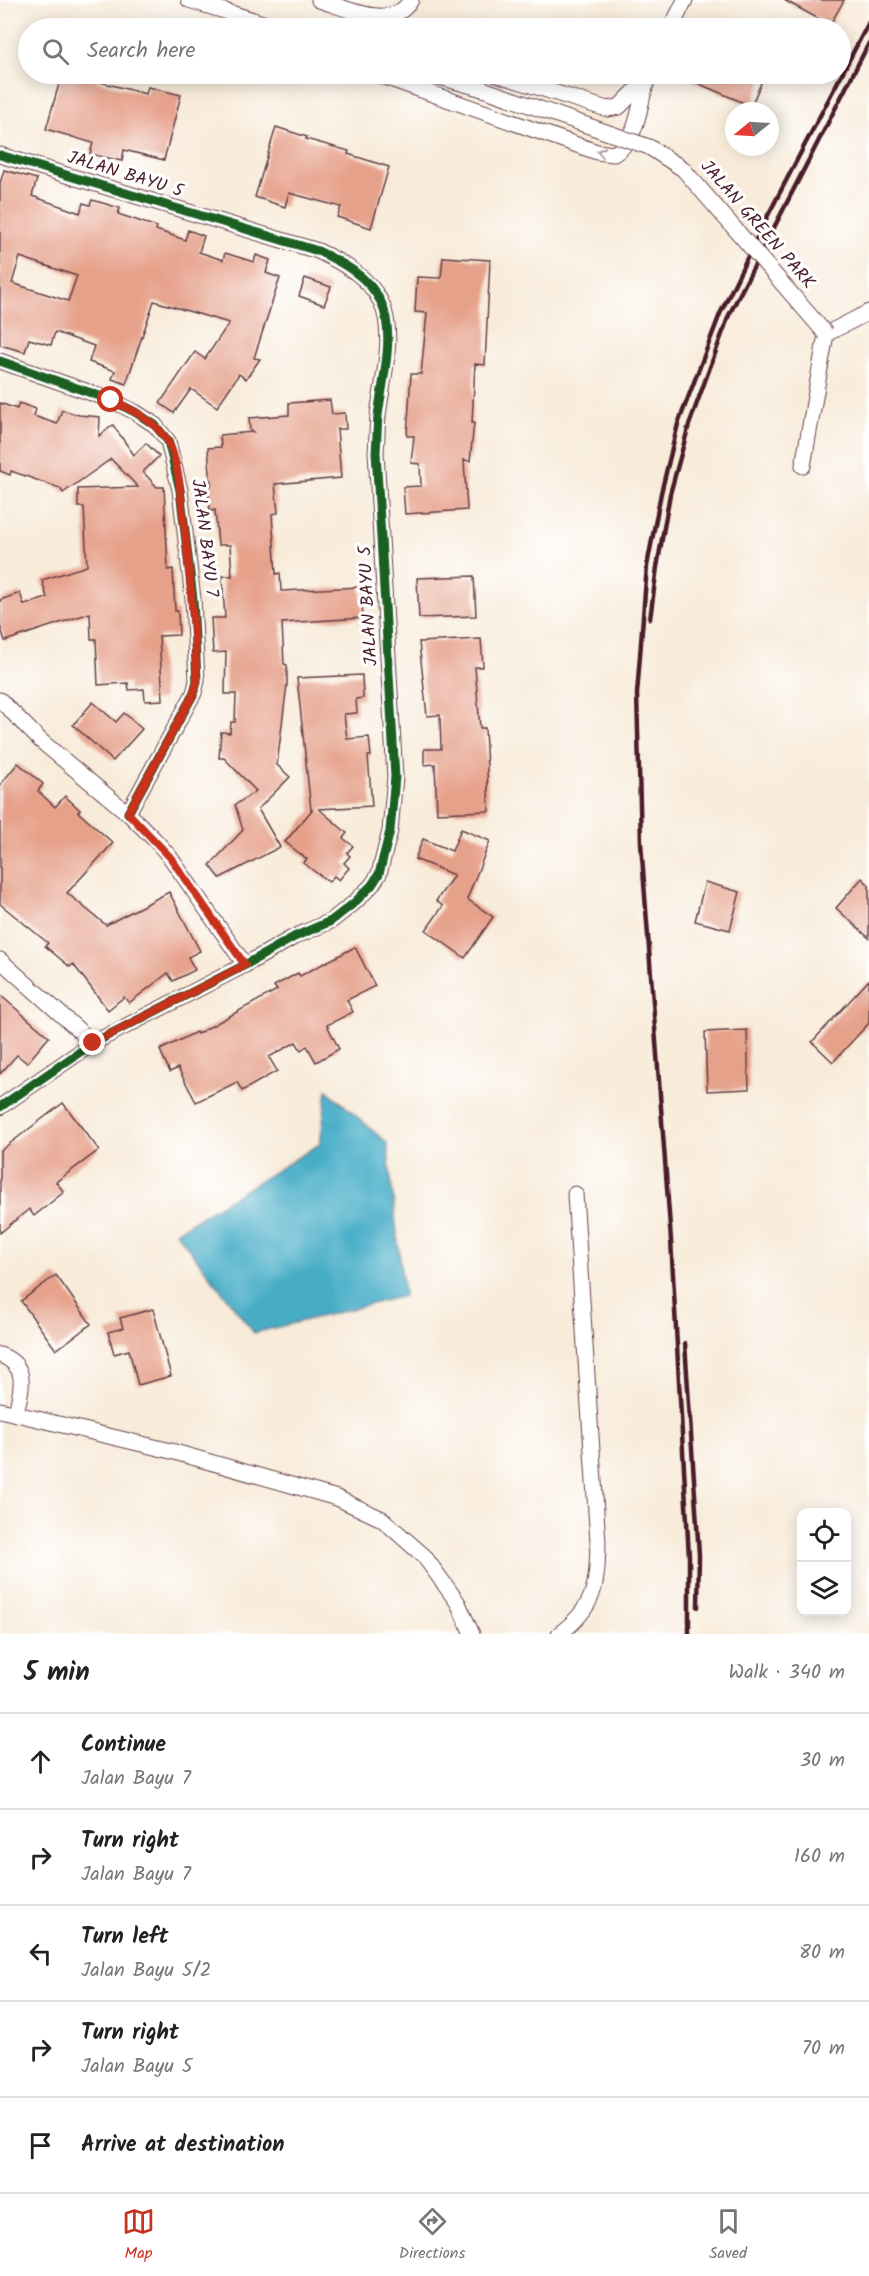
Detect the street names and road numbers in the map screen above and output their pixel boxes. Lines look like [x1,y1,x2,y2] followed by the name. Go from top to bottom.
[63,144,188,207] street label: JALAN BAYU 5
[692,154,822,296] street label: JALAN GREEN PARK
[182,477,226,599] street label: JALAN BAYU 7
[351,544,387,667] street label: JALAN BAYU 5

